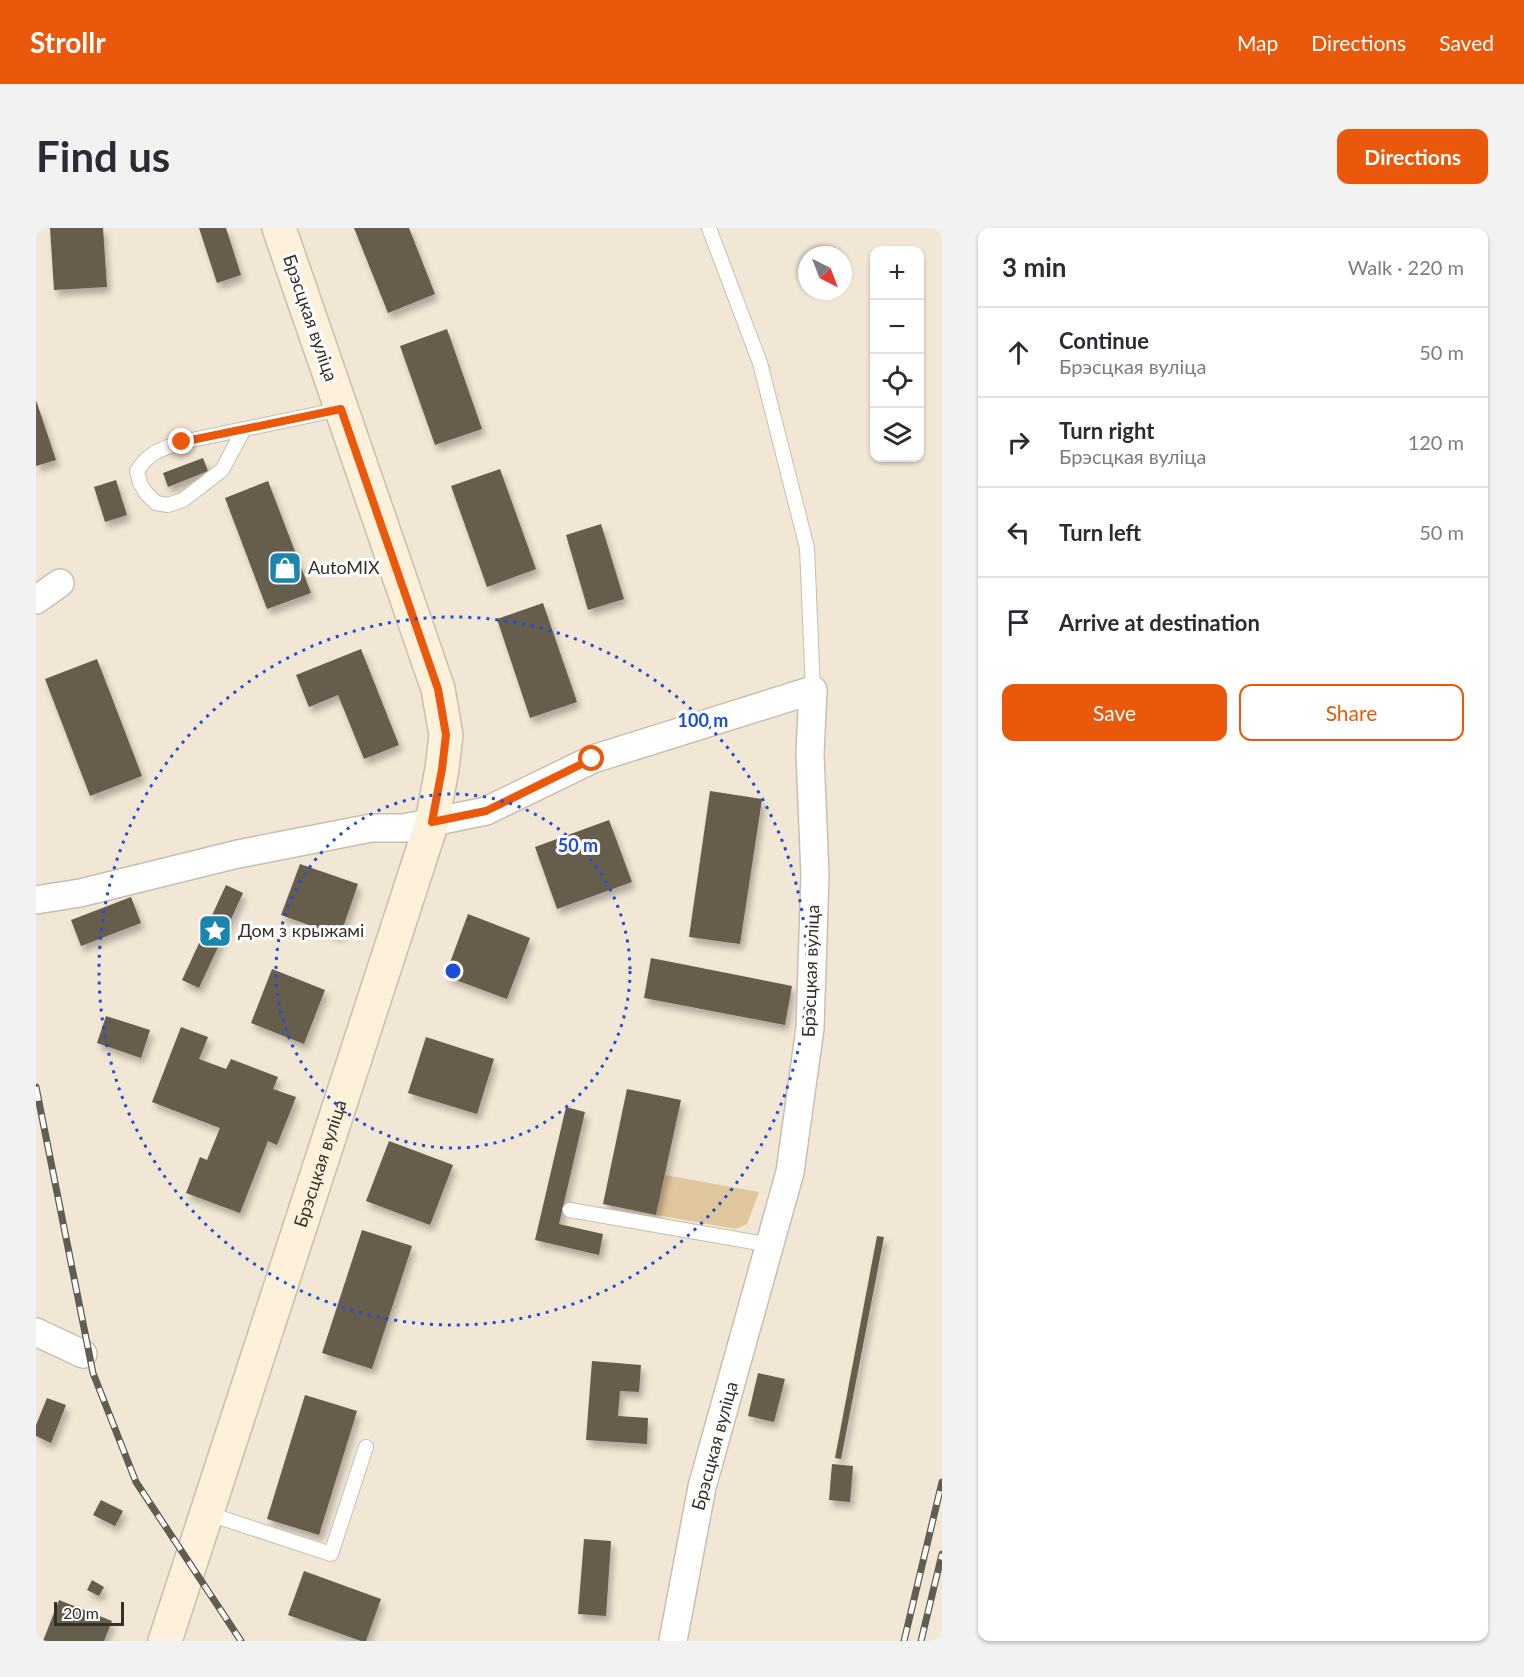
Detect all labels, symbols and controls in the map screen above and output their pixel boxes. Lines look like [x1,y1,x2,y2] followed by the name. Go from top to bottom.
[30,25,106,59] text: Strollr
[1237,30,1278,55] text: Map
[1311,30,1406,55] text: Directions
[1439,30,1494,55] text: Saved
[1337,129,1488,184] button: Directions
[36,131,170,181] text: Find us
[798,246,852,300] north arrow
[870,246,924,462] map controls
[870,246,924,300] button: +
[279,251,343,384] street label: Брэсцкая вуліца
[1002,251,1066,283] text: 3 min
[1348,255,1464,279] text: Walk · 220 m
[870,300,924,354] button: −
[1059,327,1149,354] text: Continue
[1002,336,1035,369] icon: ahead
[1419,340,1464,364] text: 50 m
[870,354,924,408] button: locate
[1059,354,1206,378] text: Брэсцкая вуліца
[870,408,924,462] button: layers
[1059,417,1154,444] text: Turn right
[1002,426,1035,459] icon: right
[168,428,194,454] route end
[1408,430,1464,454] text: 120 m
[1059,444,1206,468] text: Брэсцкая вуліца
[1002,516,1035,549] icon: left
[1059,519,1141,546] text: Turn left
[1419,520,1464,544] text: 50 m
[267,550,303,586] shop icon: AutoMIX
[308,556,380,578] place label: AutoMIX
[1002,606,1035,639] icon: arrive
[1059,609,1260,636] text: Arrive at destination
[1002,684,1227,741] button: Save
[1239,684,1464,741] button: Share
[678,709,728,731] text: 100 m
[578,745,604,771] route start
[558,834,598,856] text: 50 m
[797,904,823,1038] street label: Брэсцкая вуліца
[197,913,233,949] place icon: Дом з крыжамі
[238,919,364,941] place label: Дом з крыжамі
[443,961,463,981] centre of rings
[289,1097,351,1230] street label: Брэсцкая вуліца
[686,1379,742,1513] street label: Брэсцкая вуліца
[54,1599,124,1626] scale bar
[63,1603,99,1622] text: 20 m

